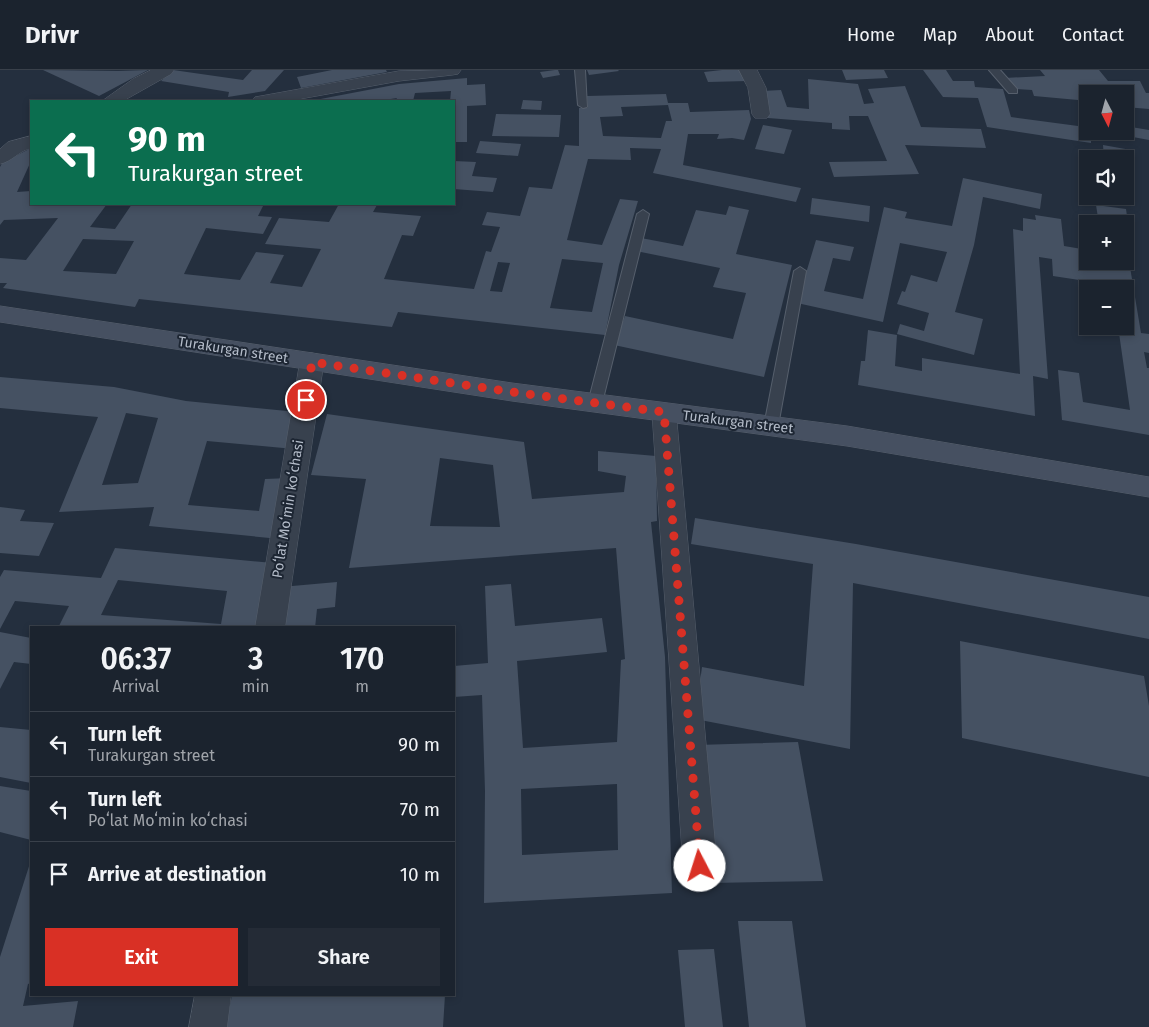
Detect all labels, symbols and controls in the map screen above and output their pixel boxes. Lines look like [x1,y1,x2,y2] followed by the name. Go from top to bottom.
[25,21,79,49] text: Drivr
[847,24,895,46] text: Home
[923,24,957,46] text: Map
[985,24,1034,46] text: About
[1062,24,1124,46] text: Contact
[1079,85,1134,140] north arrow
[1079,85,1134,335] map controls
[128,118,206,160] text: 90 m
[45,120,110,185] icon: left
[1079,150,1134,205] button: sound
[128,160,303,187] text: Turakurgan street
[1079,215,1134,270] button: +
[1079,280,1134,335] button: −
[177,333,290,367] street label: Turakurgan street
[285,379,327,421] pin
[292,386,320,414] icon: arrive
[682,407,795,437] street label: Turakurgan street
[269,439,307,579] street label: Poʻlat Moʻmin koʻchasi
[100,641,171,677] text: 06:37
[248,641,263,677] text: 3
[340,641,385,677] text: 170
[112,677,159,696] text: Arrival
[242,677,269,696] text: min
[355,677,369,696] text: m
[88,723,162,746] text: Turn left
[45,730,73,758] icon: left
[398,733,440,756] text: 90 m
[88,746,215,765] text: Turakurgan street
[88,788,162,811] text: Turn left
[45,795,73,823] icon: left
[400,798,440,821] text: 70 m
[88,811,248,830] text: Poʻlat Moʻmin koʻchasi
[673,839,725,891] position arrow
[45,860,73,888] icon: arrive
[88,863,267,886] text: Arrive at destination
[400,863,440,886] text: 10 m
[45,928,238,986] button: Exit
[248,928,440,986] button: Share

